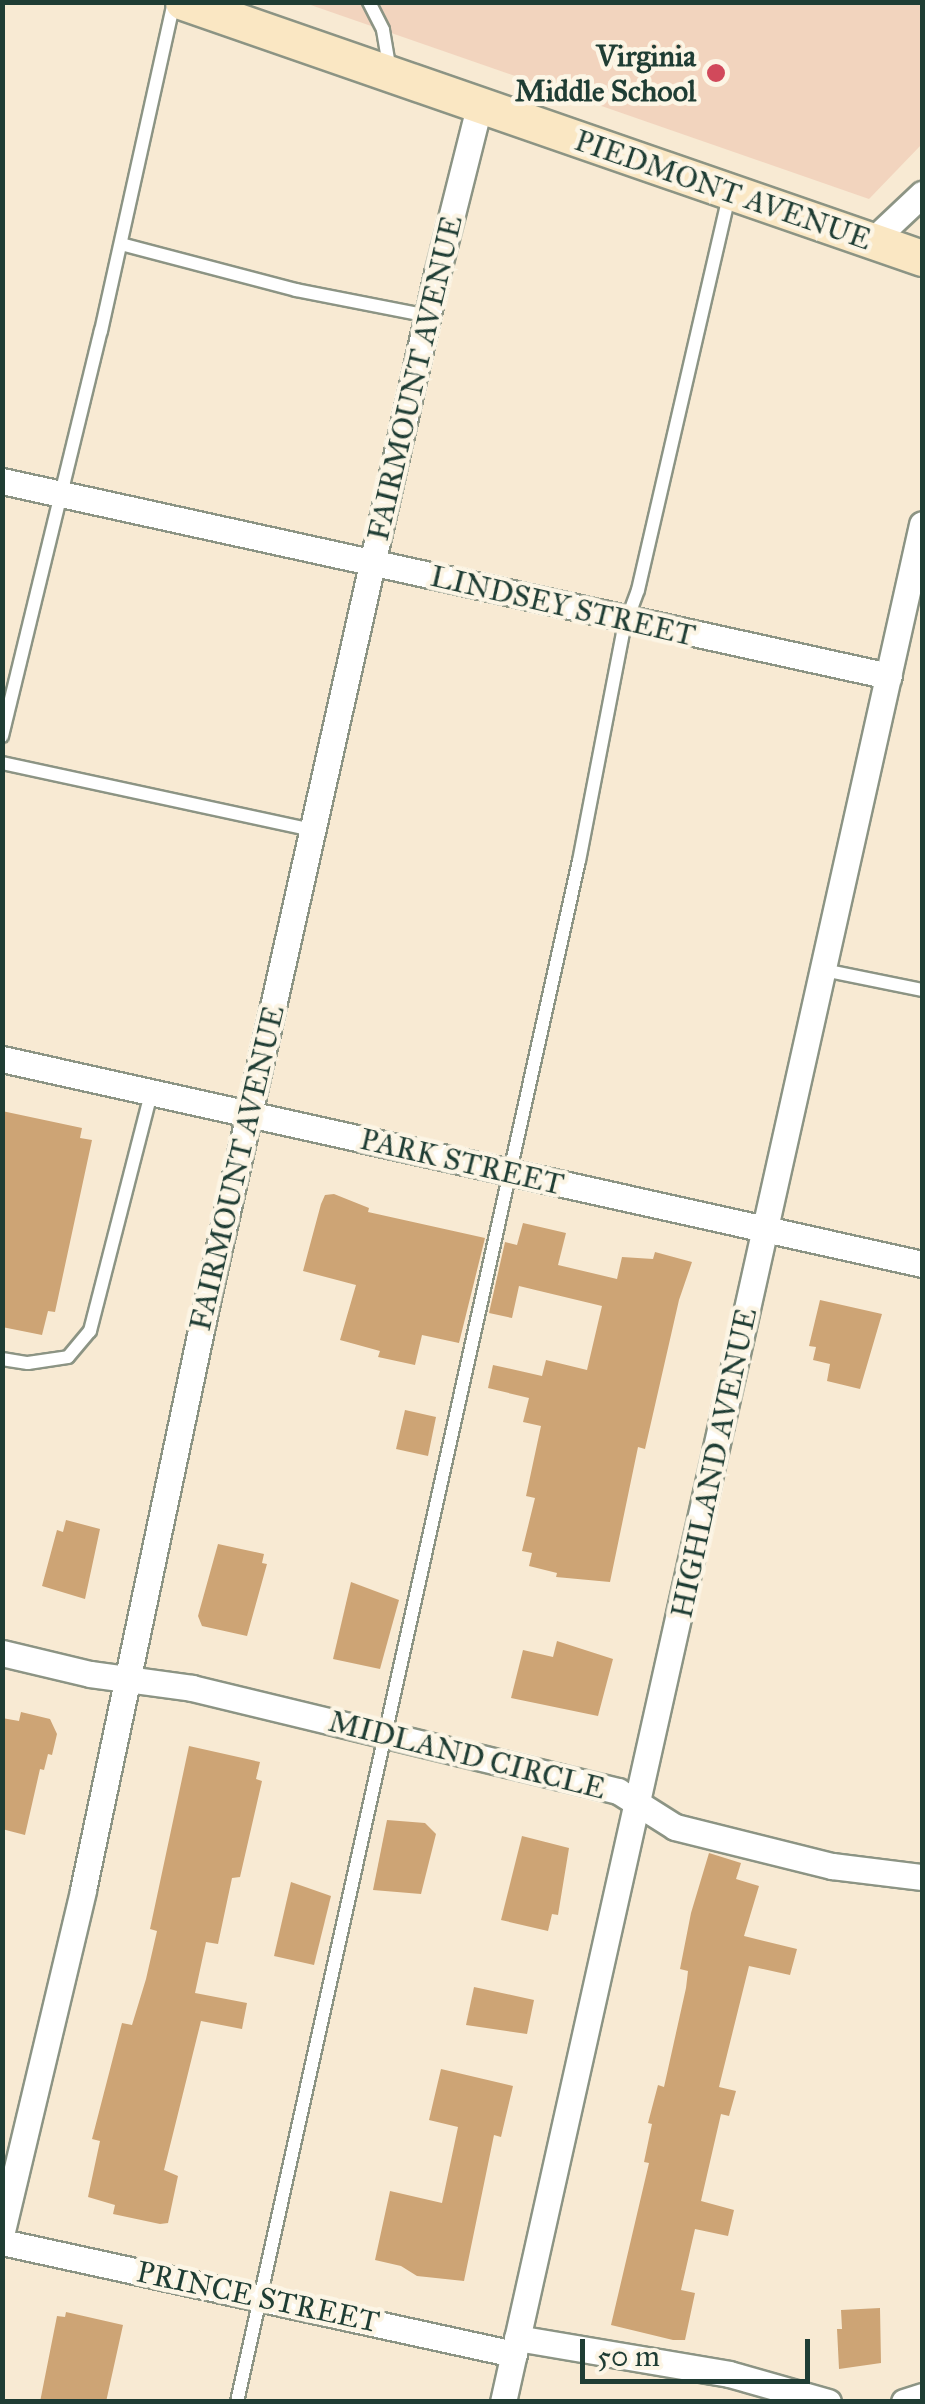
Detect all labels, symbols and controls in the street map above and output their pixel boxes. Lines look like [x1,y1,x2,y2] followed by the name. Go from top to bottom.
[515,38,696,108] place label: Virginia Middle School
[705,62,727,84] marker: Virginia Middle School
[570,122,876,258] street label: PIEDMONT AVENUE
[360,212,470,544] street label: FAIRMOUNT AVENUE
[427,558,699,654] street label: LINDSEY STREET
[182,1002,292,1334] street label: FAIRMOUNT AVENUE
[357,1121,567,1203] street label: PARK STREET
[664,1305,764,1621] street label: HIGHLAND AVENUE
[325,1703,609,1807] street label: MIDLAND CIRCLE
[133,2254,383,2340] street label: PRINCE STREET
[585,2319,815,2381] scale bar
[597,2338,660,2374] text: 50 m

